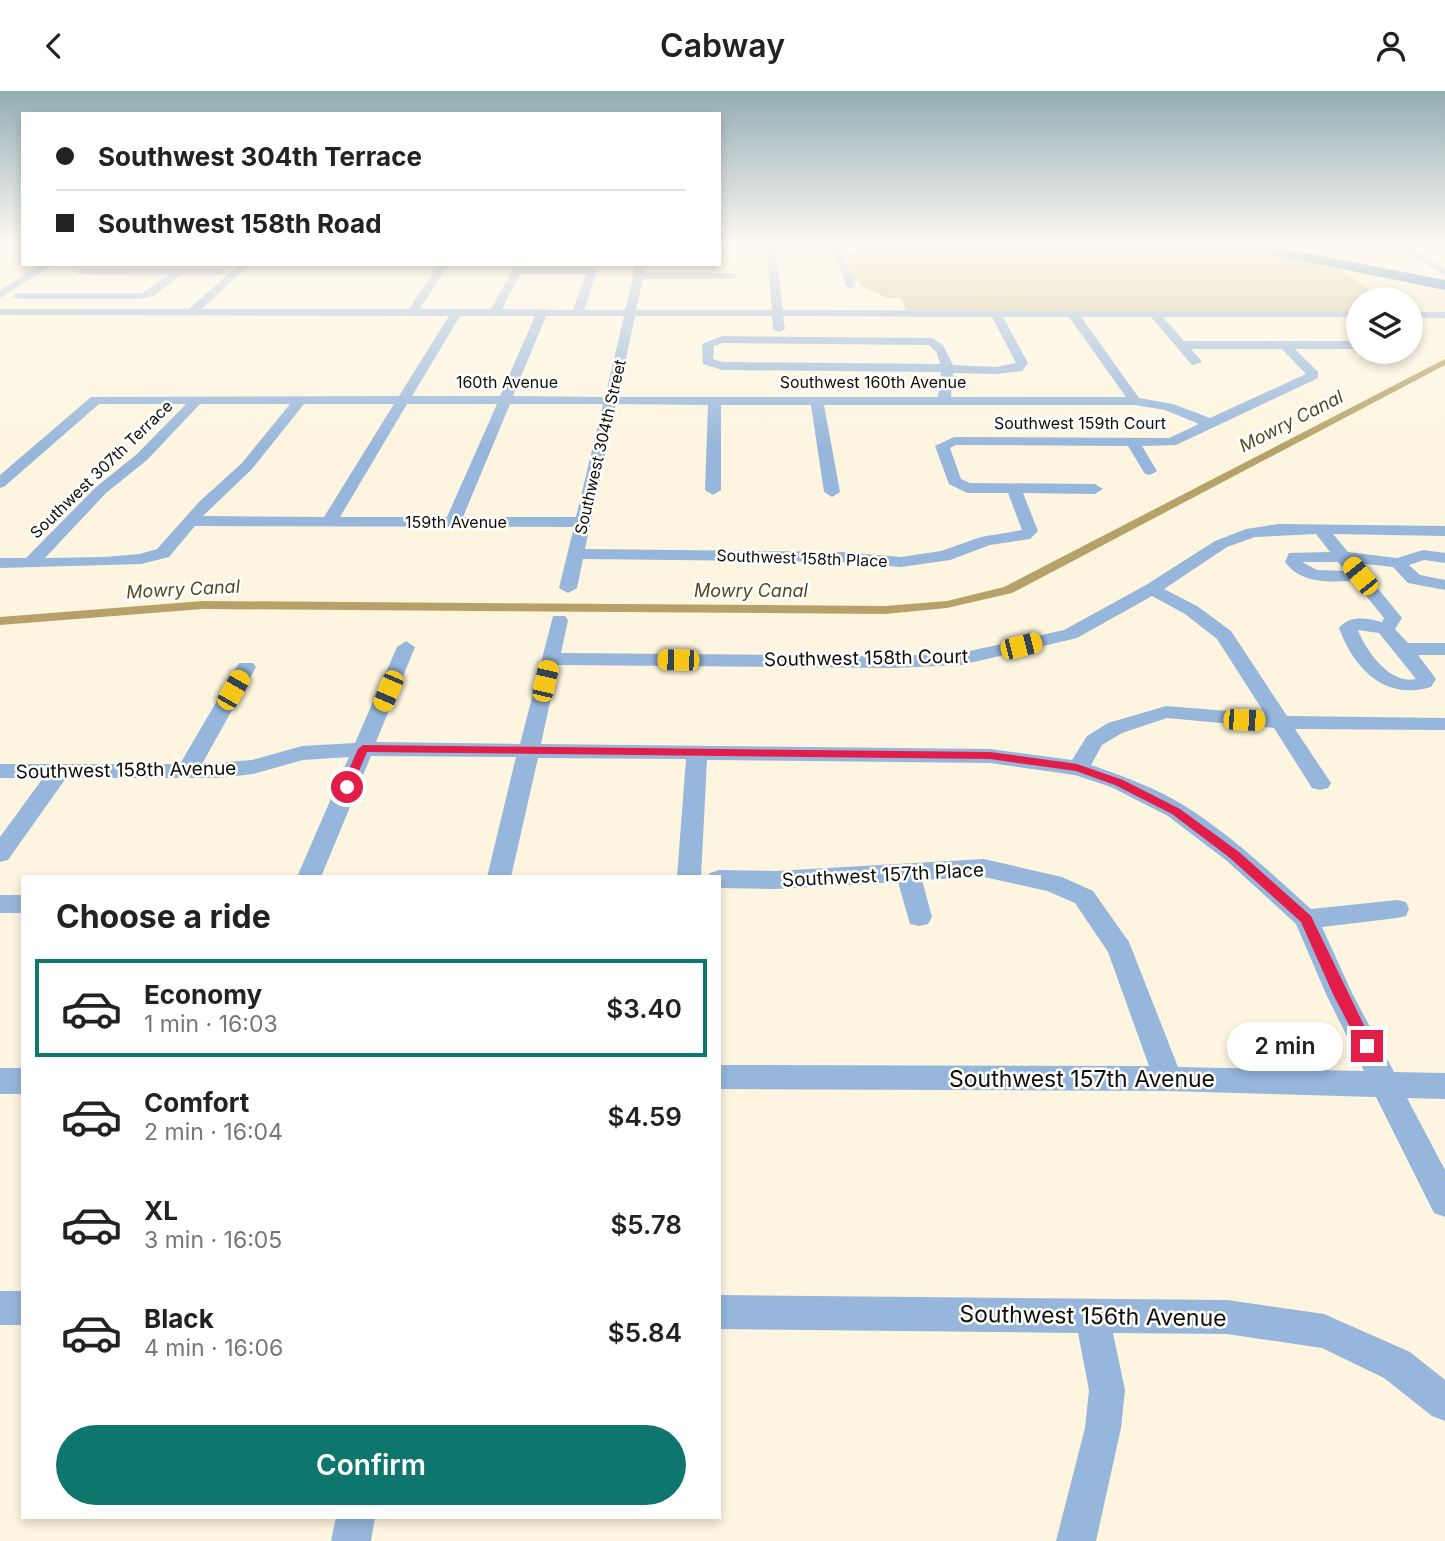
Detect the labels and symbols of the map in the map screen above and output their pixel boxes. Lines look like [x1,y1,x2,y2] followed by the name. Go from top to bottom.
[570,358,630,536] street label: Southwest 304th Street
[456,372,558,392] street label: 160th Avenue
[780,372,966,392] street label: Southwest 160th Avenue
[1235,385,1347,456] water label: Mowry Canal
[26,396,176,542] street label: Southwest 307th Terrace
[994,413,1166,433] street label: Southwest 159th Court
[405,512,507,532] street label: 159th Avenue
[716,545,888,571] street label: Southwest 158th Place
[1339,553,1382,599] car
[126,575,241,602] water label: Mowry Canal
[694,580,809,601] water label: Mowry Canal
[999,631,1044,661] car
[764,645,968,671] street label: Southwest 158th Court
[657,649,700,671] car
[531,658,560,704] car
[214,667,253,713] car
[371,668,406,714] car
[1223,709,1266,731] car
[15,757,237,783] street label: Southwest 158th Avenue
[331,771,363,803] route start
[781,858,985,892] street label: Southwest 157th Place
[1227,1021,1342,1070] callout: 2 min
[1351,1030,1383,1062] route end
[949,1065,1215,1093] street label: Southwest 157th Avenue
[959,1300,1227,1332] street label: Southwest 156th Avenue

